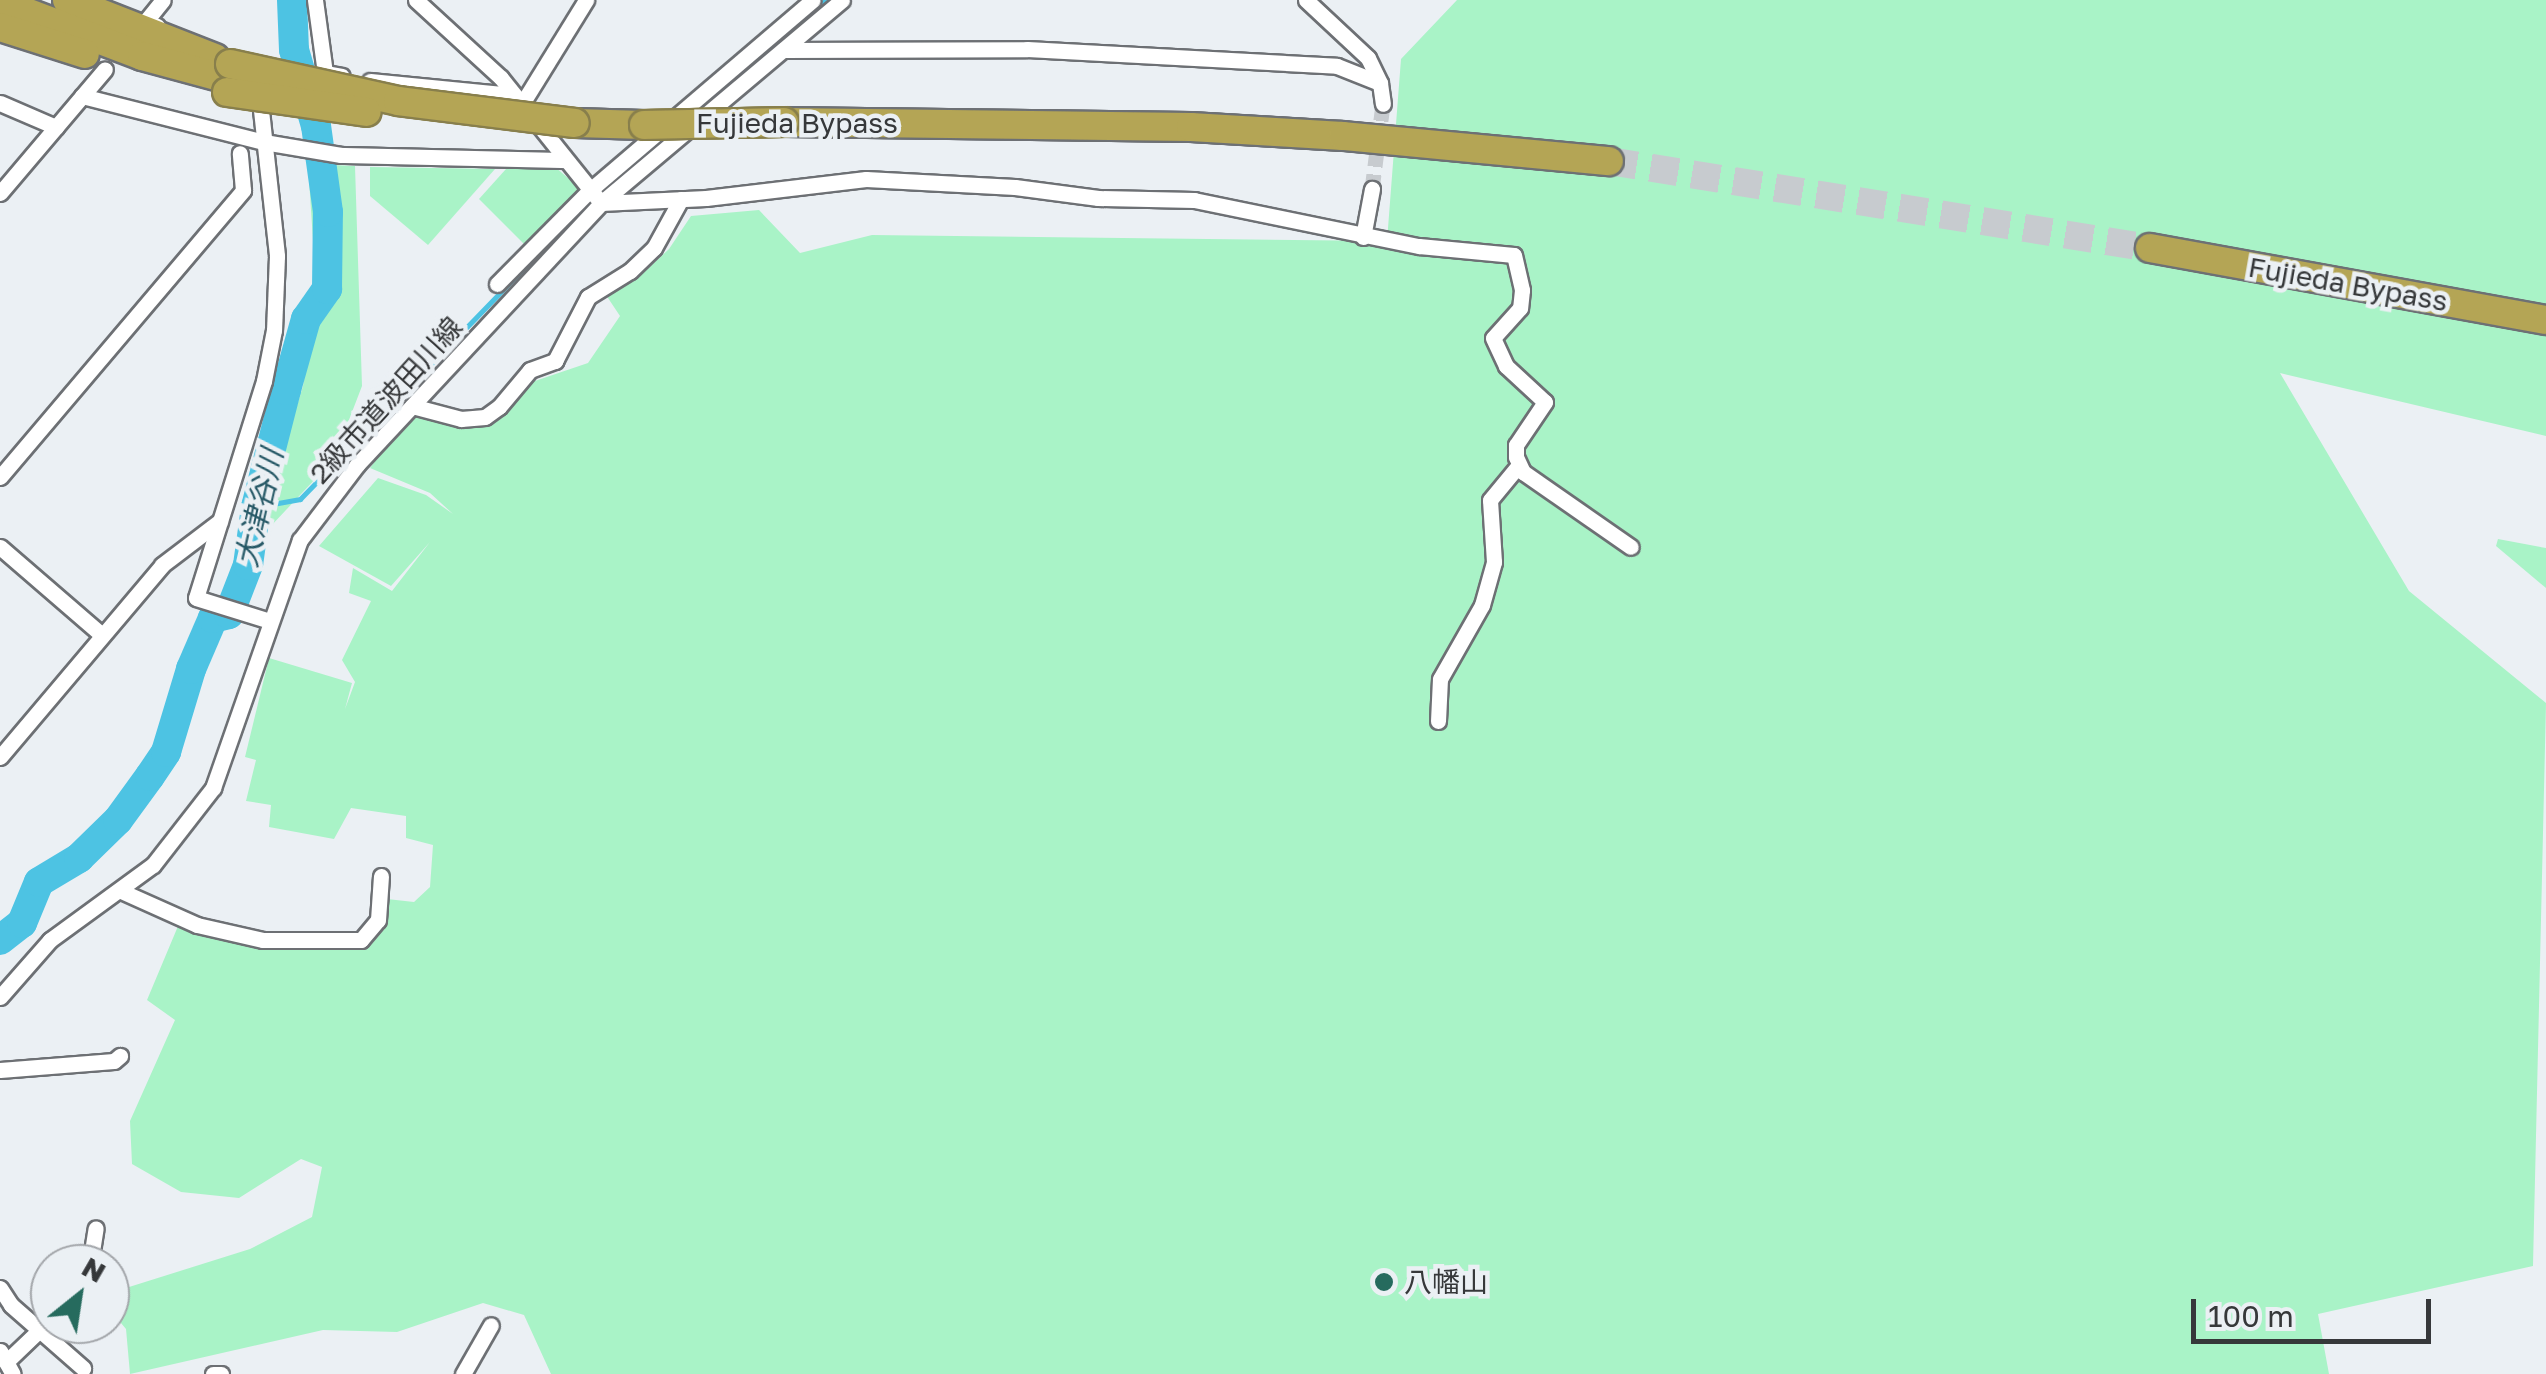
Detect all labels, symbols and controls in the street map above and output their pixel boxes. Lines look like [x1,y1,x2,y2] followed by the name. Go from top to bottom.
[696,106,898,140] street label: Fujieda Bypass
[2246,250,2450,318] street label: Fujieda Bypass
[303,310,469,490] street label: 2級市道波田川線
[228,445,290,571] water label: 大津谷川
[30,1244,130,1344] north arrow
[77,1250,112,1289] text: N
[1404,1265,1488,1299] place label: 八幡山
[1373,1271,1395,1293] marker: 八幡山
[2196,1279,2436,1341] scale bar
[2208,1298,2294,1334] text: 100 m

